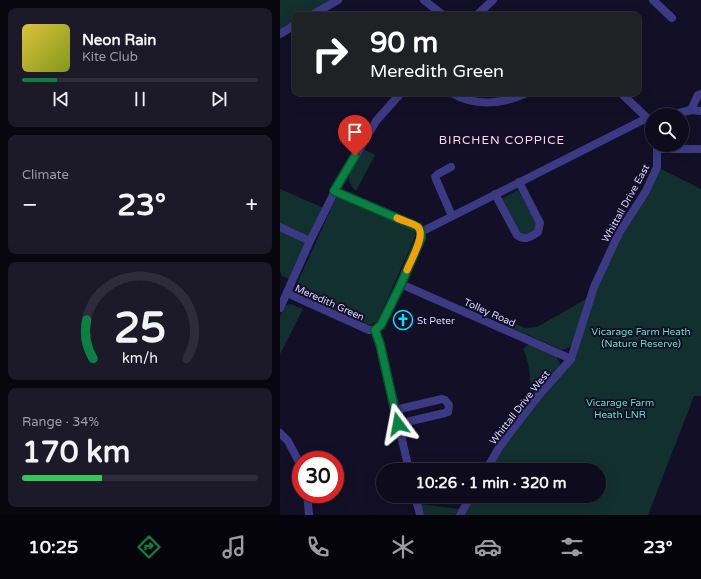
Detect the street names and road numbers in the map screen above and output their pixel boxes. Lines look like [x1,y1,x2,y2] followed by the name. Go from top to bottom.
[599,162,652,245] street label: Whittall Drive East
[293,282,366,324] street label: Meredith Green
[462,296,517,330] street label: Tolley Road
[487,368,553,447] street label: Whittall Drive West

